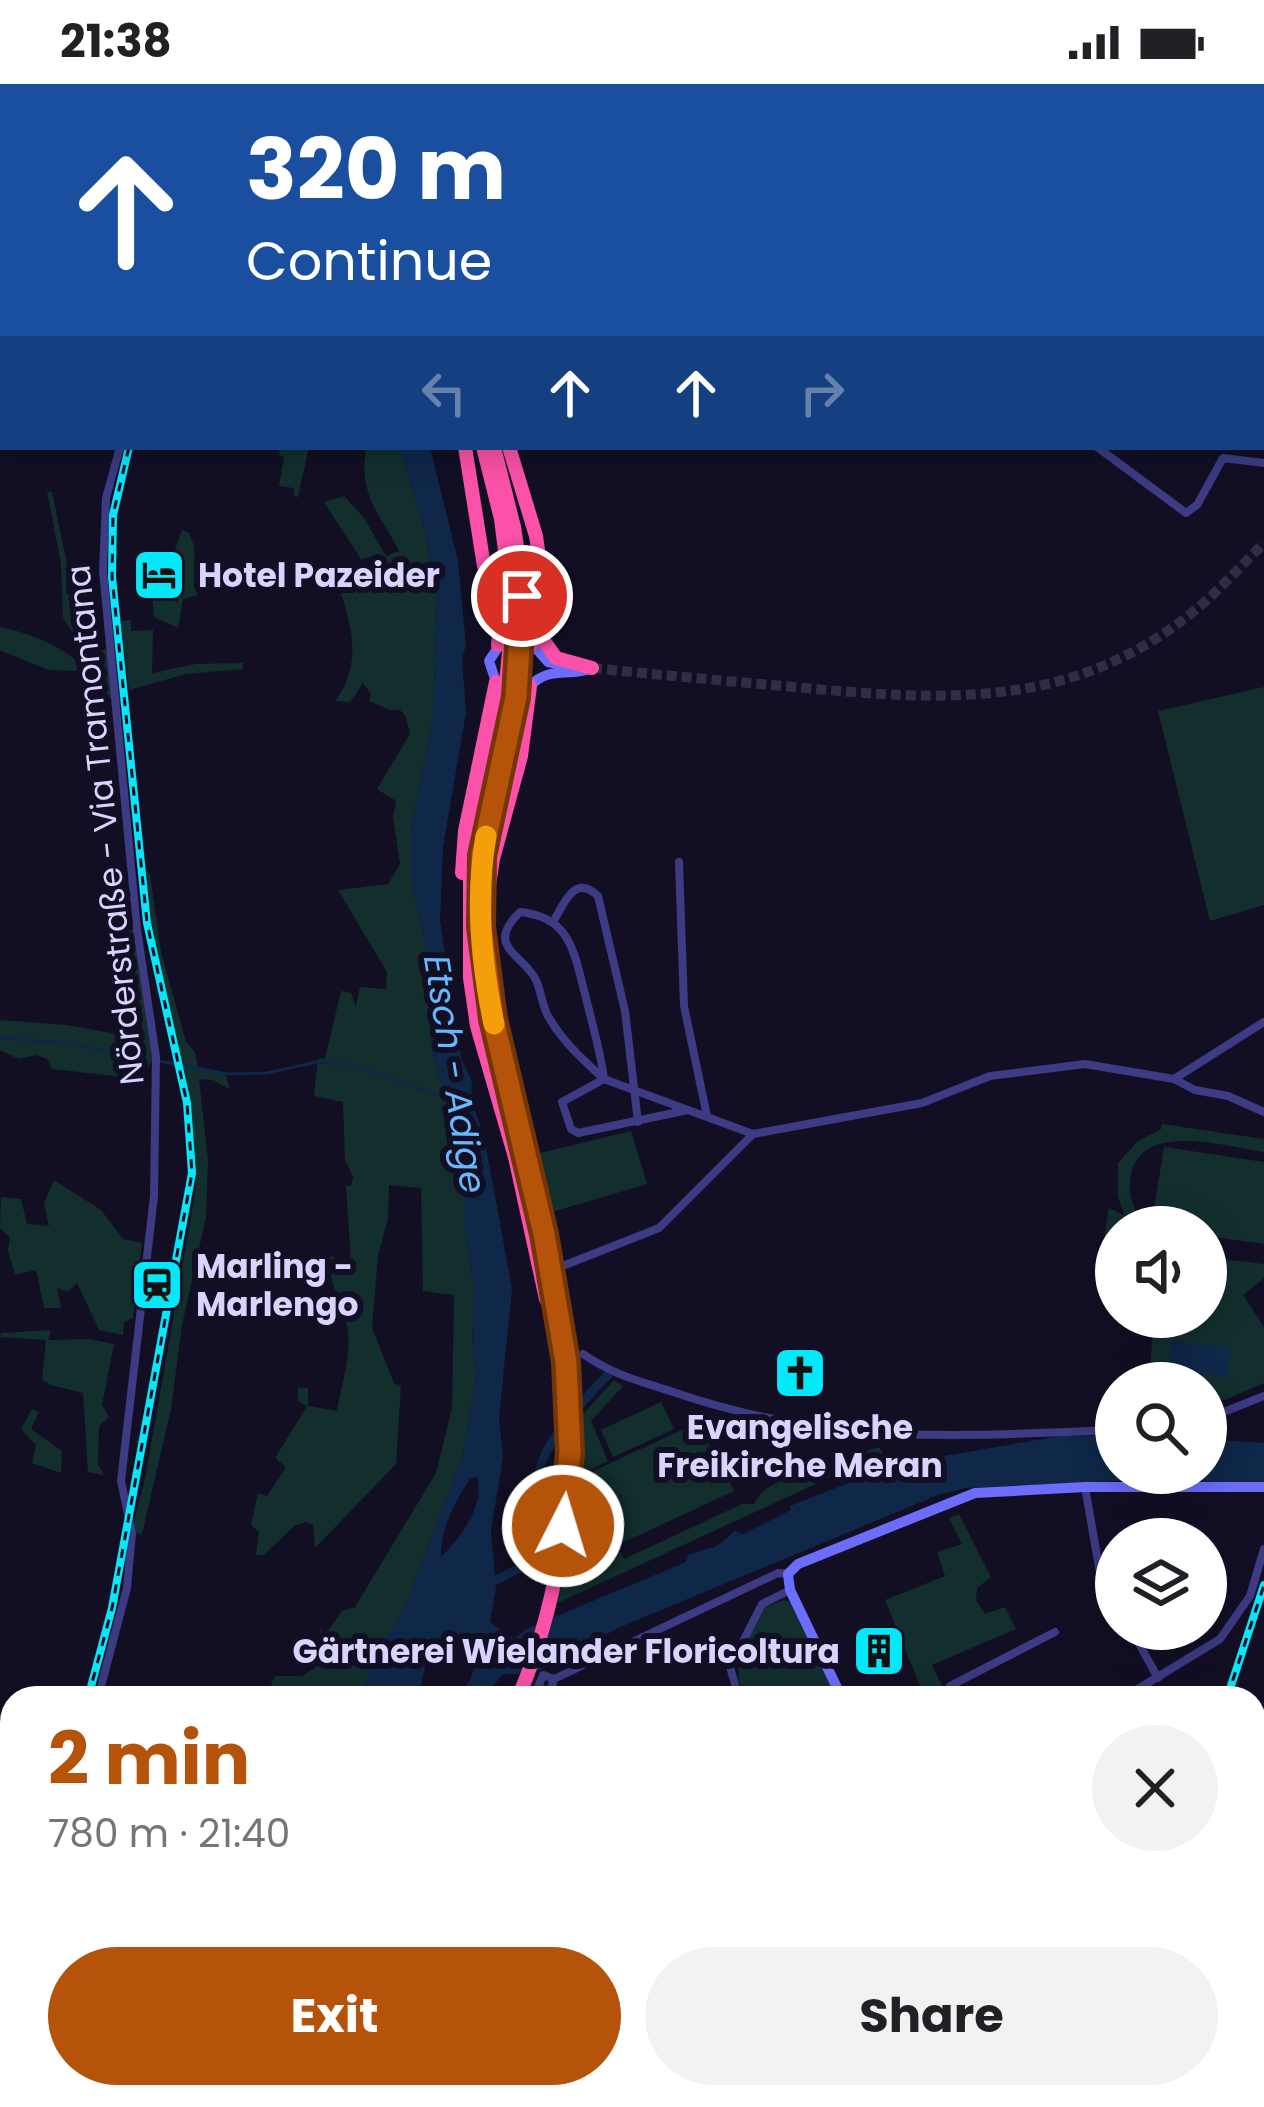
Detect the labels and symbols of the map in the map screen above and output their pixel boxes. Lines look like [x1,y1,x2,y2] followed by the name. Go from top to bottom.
[471,545,573,647] pin
[131,547,187,603] hotel icon: Hotel Pazeider
[198,552,440,599] place label: Hotel Pazeider
[54,563,156,1087] street label: Nörderstraße - Via Tramontana
[411,951,499,1197] water label: Etsch - Adige
[196,1243,359,1328] place label: Marling - Marlengo
[129,1257,185,1313] station icon: Marling - Marlengo
[772,1345,828,1401] church icon: Evangelische Freikirche Meran
[657,1404,943,1489] place label: Evangelische Freikirche Meran
[500,1463,626,1589] position arrow
[851,1623,907,1679] building icon: Gärtnerei Wielander Floricoltura
[293,1628,840,1675] place label: Gärtnerei Wielander Floricoltura

